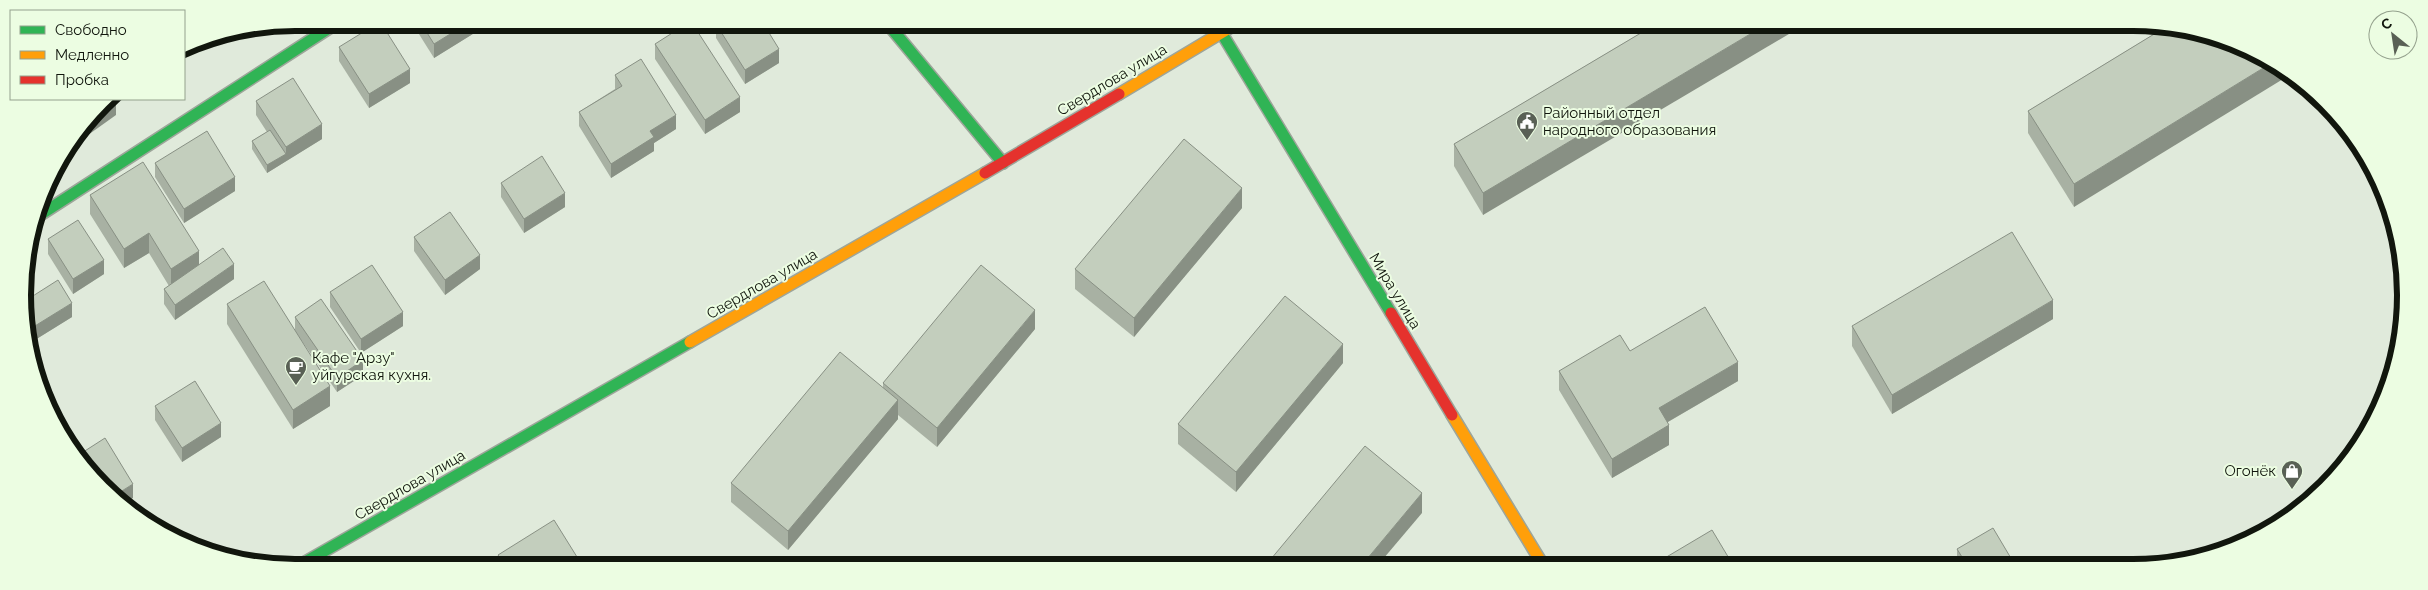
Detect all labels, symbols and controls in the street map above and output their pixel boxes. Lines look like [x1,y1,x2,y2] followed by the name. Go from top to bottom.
[10,10,185,100] legend
[2368,10,2418,60] north arrow
[2378,14,2395,33] text: С
[55,21,127,39] text: Свободно
[1054,40,1170,120] street label: Свердлова улица
[55,46,129,64] text: Медленно
[55,71,109,89] text: Пробка
[1543,104,1716,139] place label: Районный отдел народного образования
[1515,110,1539,141] public building icon: Районный отдел народного образования
[704,245,820,323] street label: Свердлова улица
[1365,250,1425,332] street label: Мира улица
[312,349,431,384] place label: Кафе "Арзу" уйгурская кухня.
[284,355,308,386] cafe icon: Кафе "Арзу" уйгурская кухня.
[352,446,468,524] street label: Свердлова улица
[2280,459,2304,490] shop icon: Огонёк
[2224,462,2276,480] place label: Огонёк

